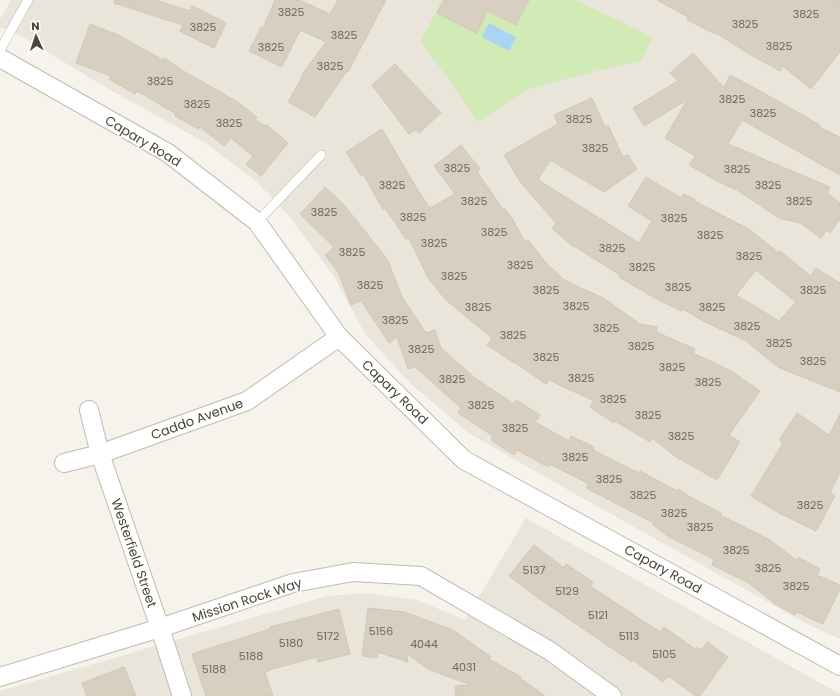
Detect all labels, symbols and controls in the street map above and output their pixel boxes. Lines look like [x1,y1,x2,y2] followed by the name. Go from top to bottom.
[278,4,304,20] house number: 3825
[793,6,819,22] house number: 3825
[16,16,56,56] north arrow
[732,16,758,32] house number: 3825
[31,18,40,34] text: N
[190,19,216,35] house number: 3825
[331,27,357,43] house number: 3825
[766,38,792,54] house number: 3825
[258,39,284,55] house number: 3825
[317,58,343,74] house number: 3825
[147,73,173,89] house number: 3825
[719,91,745,107] house number: 3825
[184,96,210,112] house number: 3825
[750,105,776,121] house number: 3825
[101,111,185,171] street label: Capary Road
[566,111,592,127] house number: 3825
[216,115,242,131] house number: 3825
[582,140,608,156] house number: 3825
[444,160,470,176] house number: 3825
[724,161,750,177] house number: 3825
[379,177,405,193] house number: 3825
[755,177,781,193] house number: 3825
[461,193,487,209] house number: 3825
[786,193,812,209] house number: 3825
[311,204,337,220] house number: 3825
[400,209,426,225] house number: 3825
[661,210,687,226] house number: 3825
[481,224,507,240] house number: 3825
[697,227,723,243] house number: 3825
[421,235,447,251] house number: 3825
[599,240,625,256] house number: 3825
[339,244,365,260] house number: 3825
[736,248,762,264] house number: 3825
[507,257,533,273] house number: 3825
[629,259,655,275] house number: 3825
[441,268,467,284] house number: 3825
[357,277,383,293] house number: 3825
[665,279,691,295] house number: 3825
[533,282,559,298] house number: 3825
[800,282,826,298] house number: 3825
[563,298,589,314] house number: 3825
[465,299,491,315] house number: 3825
[699,299,725,315] house number: 3825
[382,312,408,328] house number: 3825
[734,318,760,334] house number: 3825
[593,320,619,336] house number: 3825
[500,327,526,343] house number: 3825
[766,335,792,351] house number: 3825
[628,338,654,354] house number: 3825
[408,341,434,357] house number: 3825
[533,349,559,365] house number: 3825
[800,353,826,369] house number: 3825
[358,355,432,429] street label: Capary Road
[659,359,685,375] house number: 3825
[568,370,594,386] house number: 3825
[439,371,465,387] house number: 3825
[695,374,721,390] house number: 3825
[600,391,626,407] house number: 3825
[148,393,246,445] street label: Caddo Avenue
[468,397,494,413] house number: 3825
[635,407,661,423] house number: 3825
[502,420,528,436] house number: 3825
[668,428,694,444] house number: 3825
[562,449,588,465] house number: 3825
[596,471,622,487] house number: 3825
[630,487,656,503] house number: 3825
[106,496,162,610] street label: Westerfield Street
[797,497,823,513] house number: 3825
[661,505,687,521] house number: 3825
[687,519,713,535] house number: 3825
[621,540,705,598] street label: Capary Road
[723,542,749,558] house number: 3825
[755,560,781,576] house number: 3825
[523,562,545,578] house number: 5137
[190,573,305,627] street label: Mission Rock Way
[783,578,809,594] house number: 3825
[555,583,579,599] house number: 5129
[588,607,608,623] house number: 5121
[369,623,393,639] house number: 5156
[317,628,339,644] house number: 5172
[619,628,639,644] house number: 5113
[279,635,303,651] house number: 5180
[410,636,438,652] house number: 4044
[652,646,676,662] house number: 5105
[239,648,263,664] house number: 5188
[452,659,476,675] house number: 4031
[202,661,226,677] house number: 5188

